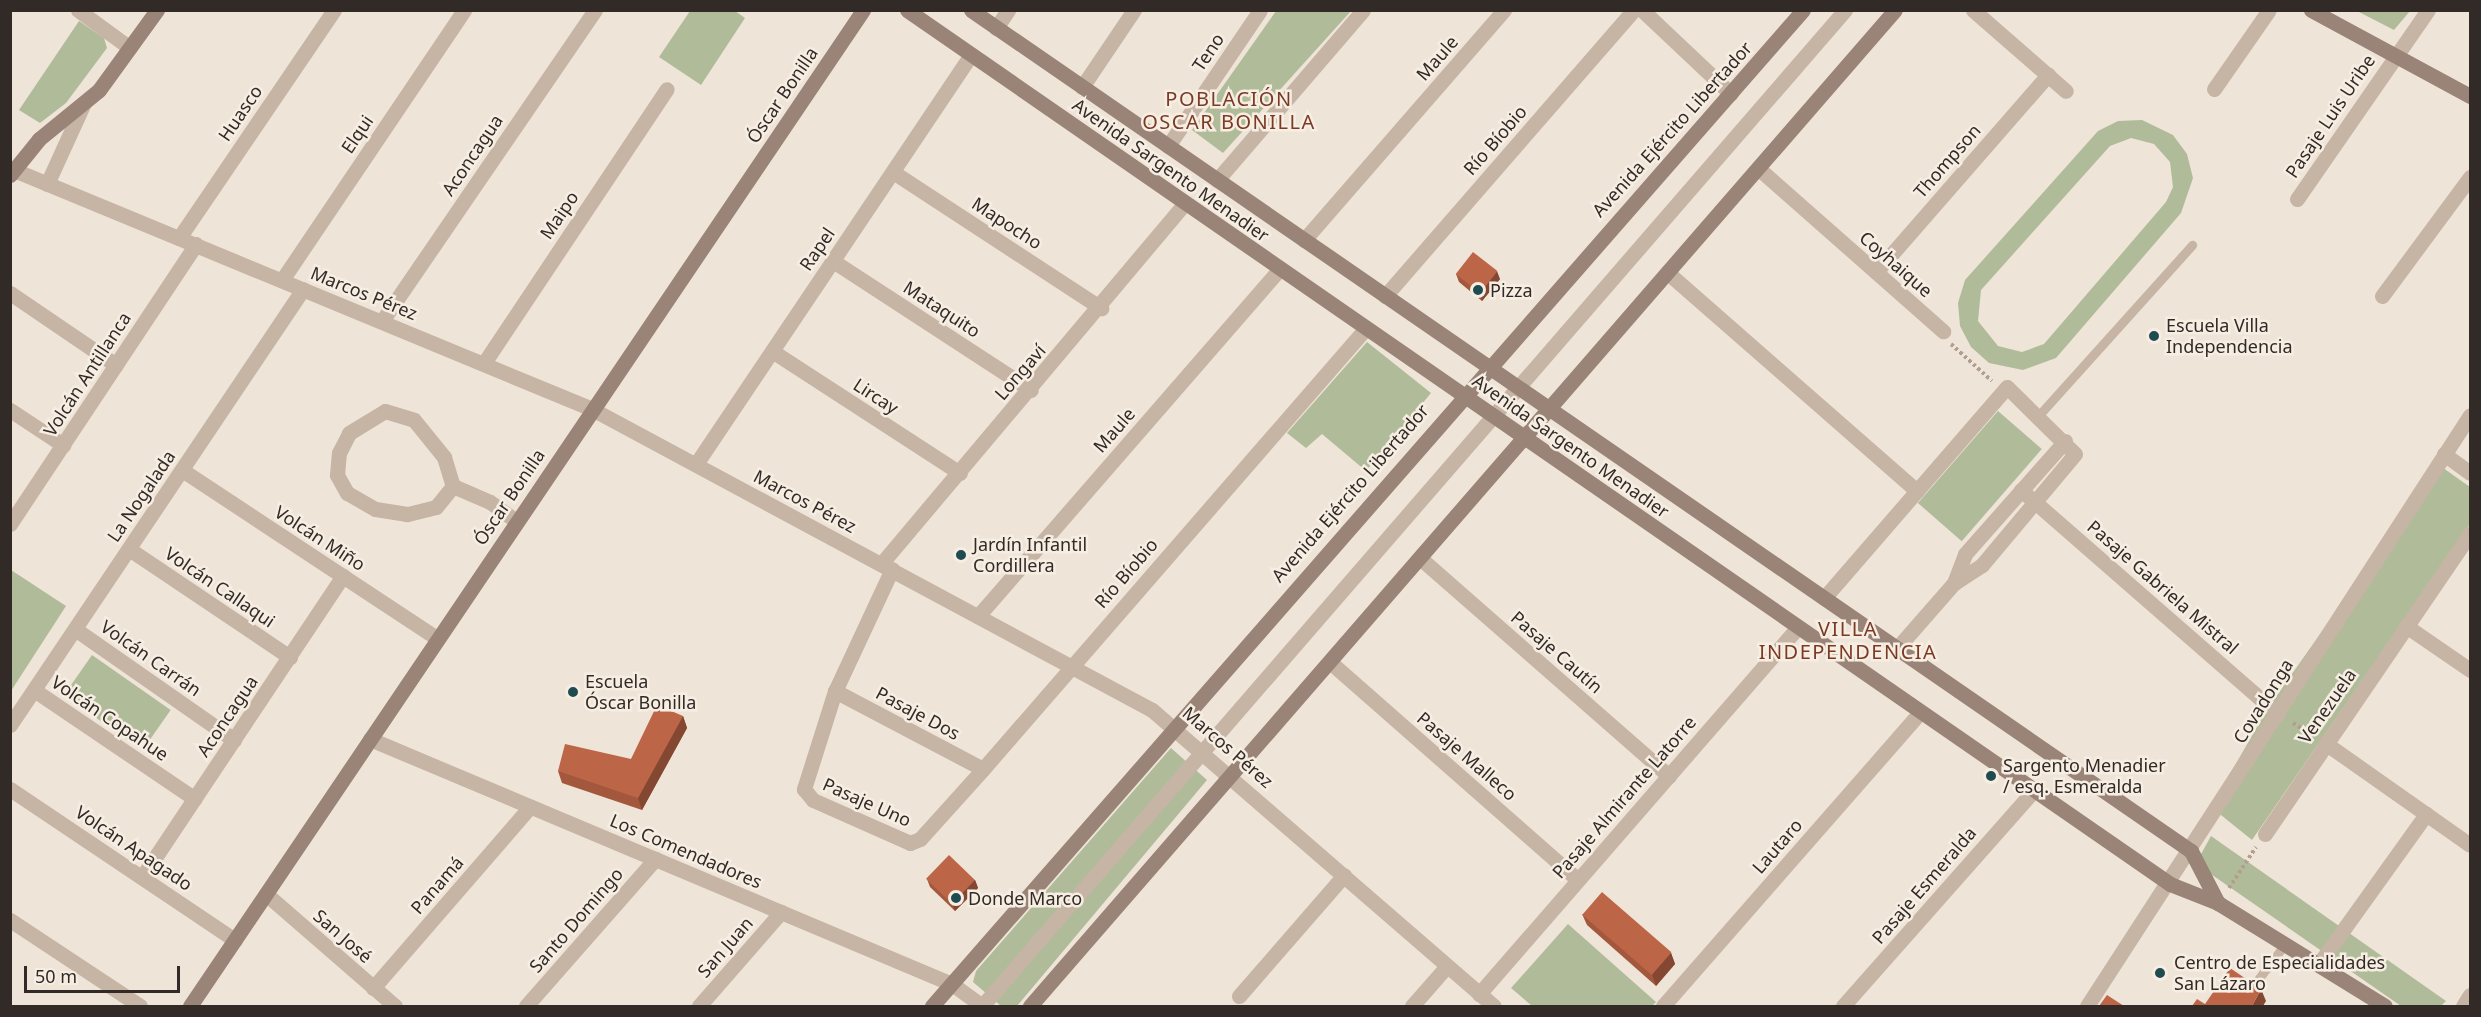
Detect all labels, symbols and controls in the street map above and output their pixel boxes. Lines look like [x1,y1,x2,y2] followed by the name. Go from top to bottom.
[1188,29,1228,75] street label: Teno
[1412,31,1462,85] street label: Maule
[1588,37,1756,221] street label: Avenida Ejército Libertador
[742,43,822,147] street label: Óscar Bonilla
[2281,50,2379,182] street label: Pasaje Luis Uribe
[214,81,266,145] street label: Huasco
[1142,87,1316,134] district label: POBLACIÓN OSCAR BONILLA
[1069,94,1273,246] street label: Avenida Sargento Menadier
[1459,101,1531,179] street label: Río Bíobio
[437,110,507,200] street label: Aconcagua
[336,111,378,157] street label: Elqui
[1909,120,1985,202] street label: Thompson
[535,187,583,243] street label: Maipo
[968,192,1046,254] street label: Mapocho
[795,223,839,275] street label: Rapel
[1855,227,1937,301] street label: Coyhaique
[308,262,420,324] street label: Marcos Pérez
[900,276,984,342] street label: Mataquito
[1490,279,1533,301] place label: Pizza
[1471,283,1485,297] marker: Pizza
[39,308,135,440] street label: Volcán Antillanca
[2166,315,2293,358] place label: Escuela Villa Independencia
[2147,329,2161,343] marker: Escuela Villa Independencia
[990,340,1050,404] street label: Longaví
[1469,370,1673,522] street label: Avenida Sargento Menadier
[850,374,902,418] street label: Lircay
[1267,400,1433,586] street label: Avenida Ejército Libertador
[1089,403,1139,457] street label: Maule
[469,445,549,549] street label: Óscar Bonilla
[102,446,180,546] street label: La Nogalada
[750,465,860,537] street label: Marcos Pérez
[271,501,369,575] street label: Volcán Miño
[2083,516,2243,658] street label: Pasaje Gabriela Mistral
[973,534,1087,576] place label: Jardín Infantil Cordillera
[1090,534,1162,612] street label: Río Bíobio
[161,542,279,632] street label: Volcán Callaqui
[954,548,968,562] marker: Jardín Infantil Cordillera
[1507,606,1607,698] street label: Pasaje Cautín
[97,615,205,701] street label: Volcán Carrán
[1759,617,1937,664] district label: VILLA INDEPENDENCIA
[2229,655,2297,747] street label: Covadonga
[2293,665,2361,747] street label: Venezuela
[47,671,173,765] street label: Volcán Copahue
[192,671,262,761] street label: Aconcagua
[585,671,696,714] place label: Escuela Óscar Bonilla
[872,682,964,744] street label: Pasaje Dos
[566,685,580,699] marker: Escuela Óscar Bonilla
[1178,702,1278,792] street label: Marcos Pérez
[1413,707,1521,805] street label: Pasaje Malleco
[1548,711,1700,883] street label: Pasaje Almirante Latorre
[2003,755,2166,798] place label: Sargento Menadier / esq. Esmeralda
[1984,769,1998,783] marker: Sargento Menadier / esq. Esmeralda
[820,773,914,831] street label: Pasaje Uno
[71,801,197,895] street label: Volcán Apagado
[607,809,765,893] street label: Los Comendadores
[1747,814,1807,878] street label: Lautaro
[1867,822,1981,948] street label: Pasaje Esmeralda
[406,852,468,918] street label: Panamá
[525,863,627,977] street label: Santo Domingo
[968,887,1082,909] place label: Donde Marco
[949,891,963,905] marker: Donde Marco
[309,905,377,967] street label: San José
[693,912,757,982] street label: San Juan
[2174,952,2385,994] place label: Centro de Especialidades San Lázaro
[27,954,183,992] scale bar
[35,964,77,988] text: 50 m
[2151,964,2169,982] marker: Centro de Especialidades San Lázaro

